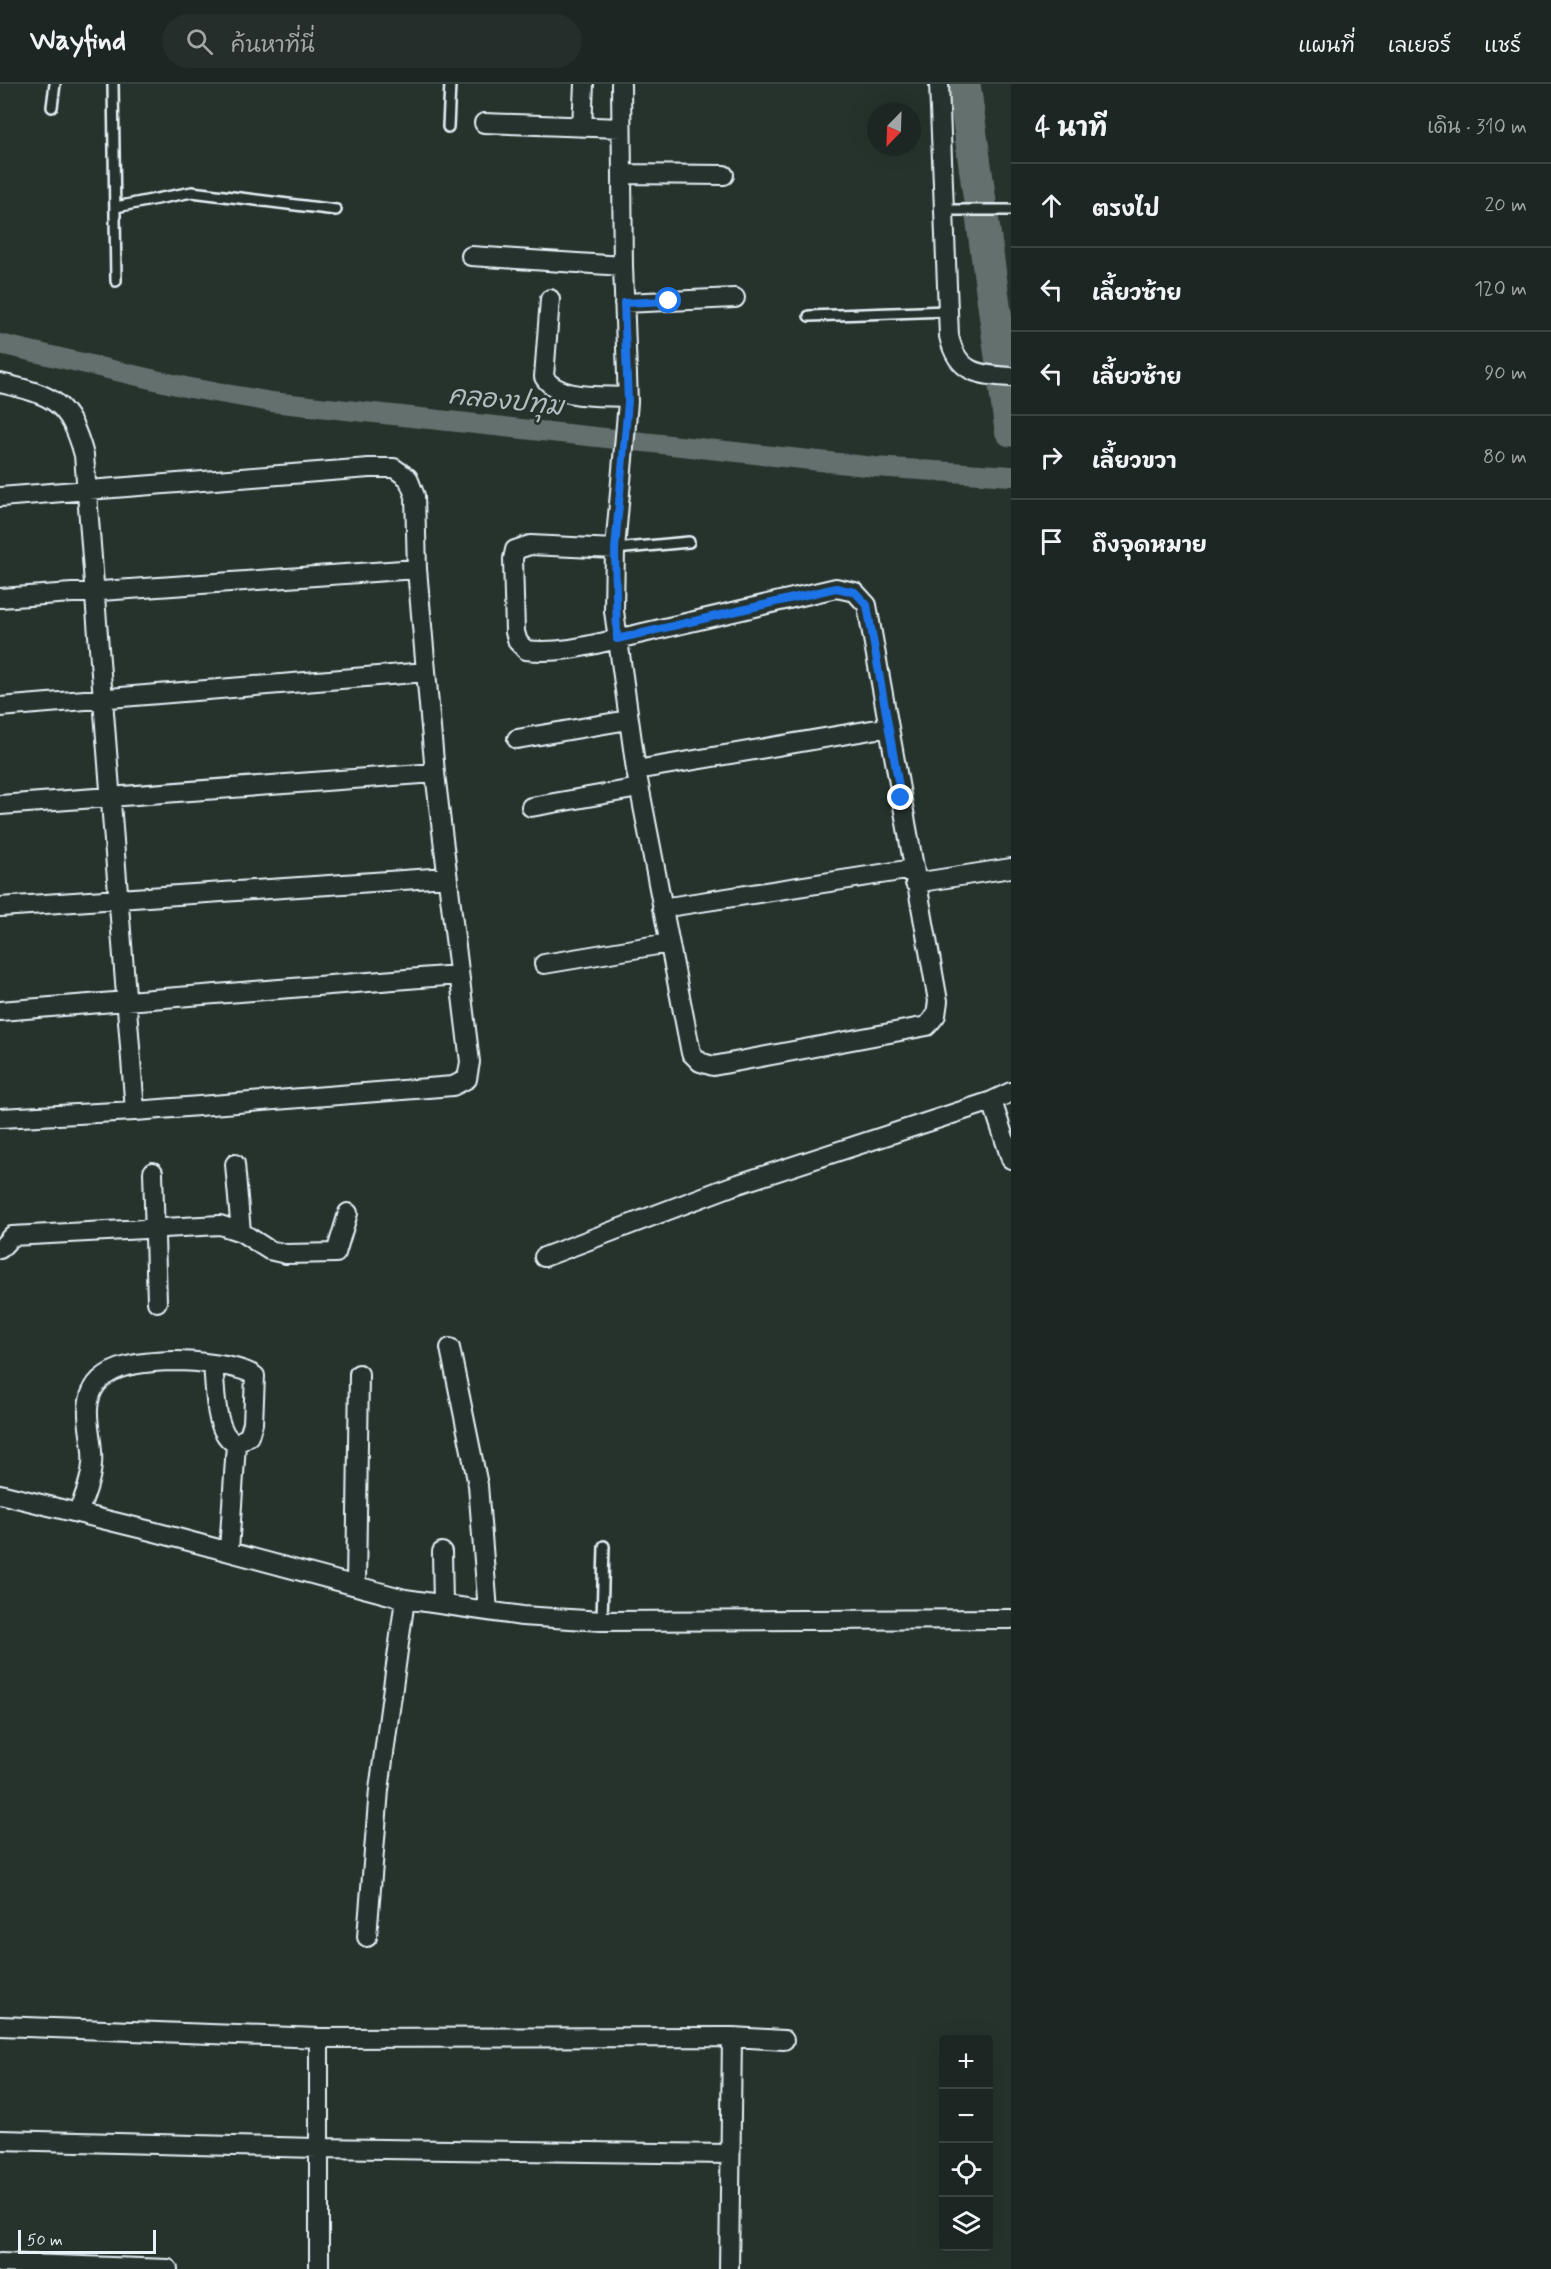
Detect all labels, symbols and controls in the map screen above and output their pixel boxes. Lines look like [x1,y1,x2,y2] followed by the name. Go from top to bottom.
[162,14,582,68] search box
[30,23,126,60] text: Wayfind
[183,25,216,58] icon: search
[231,32,315,60] text: ค้นหาที่นี่
[1298,32,1355,60] text: แผนที่
[1388,32,1451,60] text: เลเยอร์
[1484,32,1521,60] text: แชร์
[867,102,921,156] north arrow
[1035,112,1107,146] text: 4 นาที
[1427,114,1527,141] text: เดิน · 310 m
[1035,189,1068,222] icon: ahead
[1484,192,1527,219] text: 20 m
[1092,196,1160,224] text: ตรงไป
[1035,273,1068,306] icon: left
[1474,276,1527,303] text: 120 m
[1092,280,1182,308] text: เลี้ยวซ้าย
[655,287,681,313] route start
[1035,357,1068,390] icon: left
[1484,360,1527,387] text: 90 m
[1092,364,1182,392] text: เลี้ยวซ้าย
[447,379,567,426] water label: คลองปทุม
[1035,441,1068,474] icon: right
[1483,444,1527,471] text: 80 m
[1092,448,1176,476] text: เลี้ยวขวา
[1035,525,1068,558] icon: arrive
[1092,532,1207,560] text: ถึงจุดหมาย
[887,784,913,810] route end
[939,2035,993,2251] map controls
[939,2035,993,2089] button: +
[939,2089,993,2143] button: −
[939,2143,993,2197] button: locate
[939,2197,993,2251] button: layers
[18,2227,156,2254] scale bar
[27,2230,63,2251] text: 50 m

